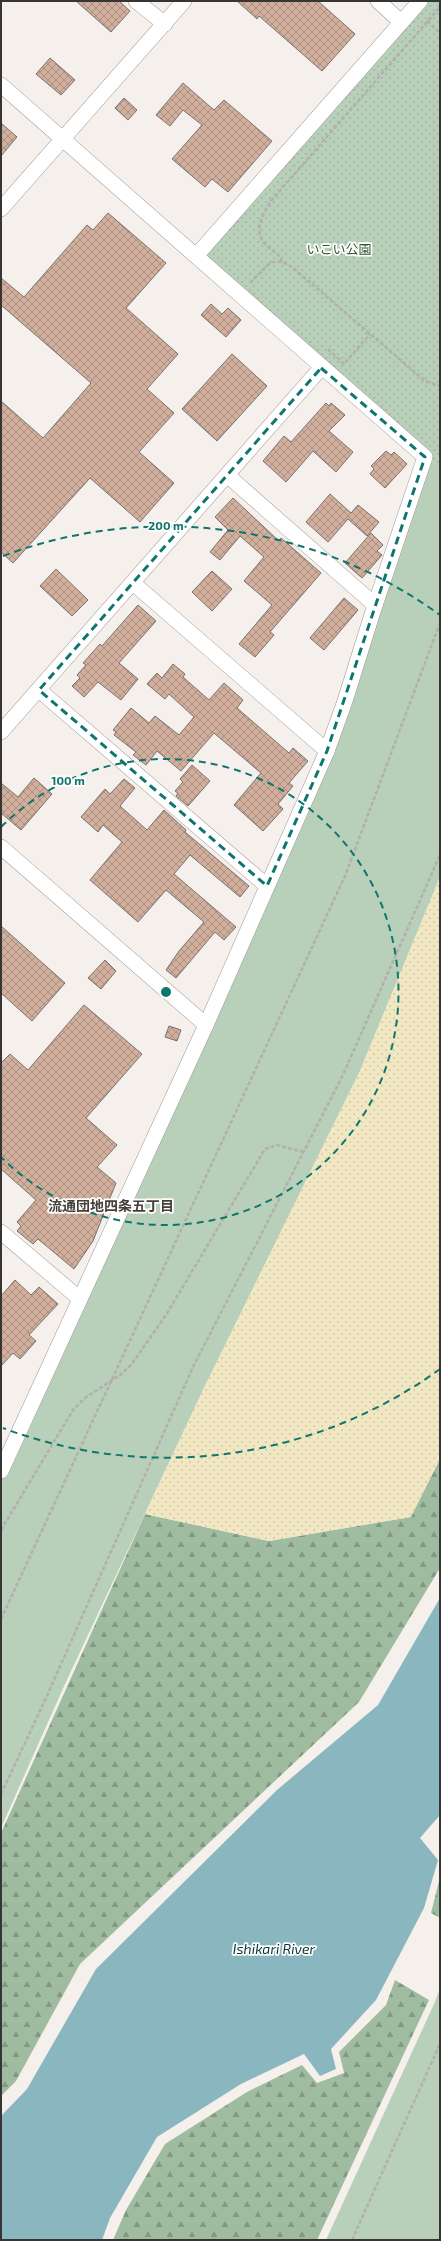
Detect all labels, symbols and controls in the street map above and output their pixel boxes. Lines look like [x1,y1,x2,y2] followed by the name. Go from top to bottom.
[306,241,372,257] park label: いこい公園
[148,518,184,532] text: 200 m
[51,773,85,787] text: 100 m
[159,985,173,999] centre of rings
[48,1197,174,1214] district label: 流通団地四条五丁目
[233,1940,316,1957] water label: Ishikari River

